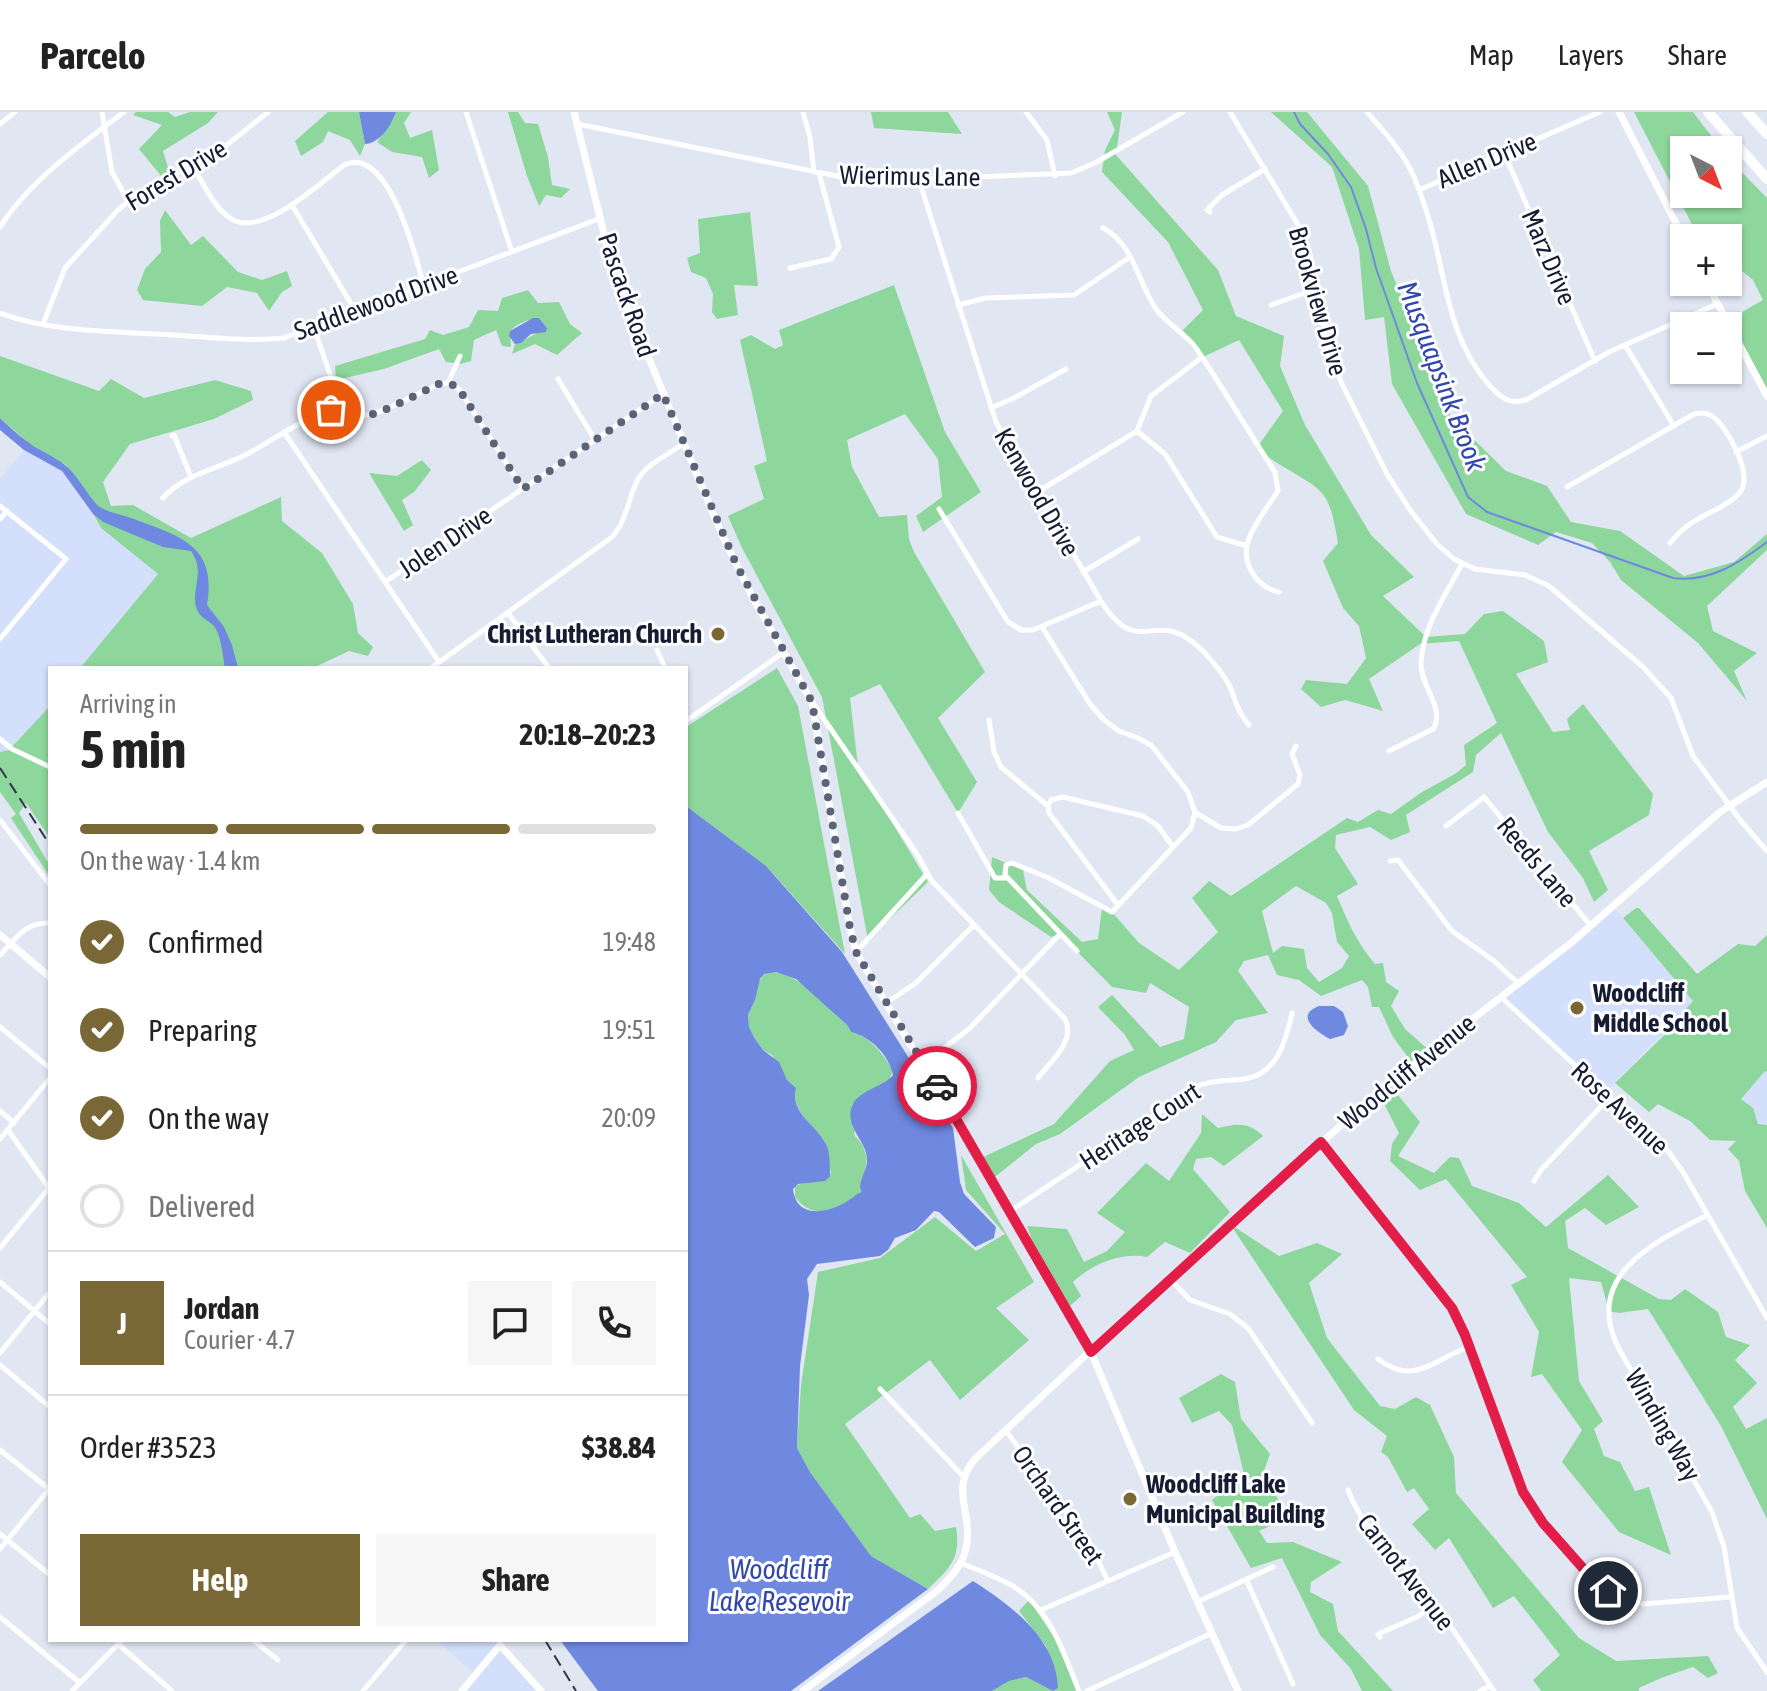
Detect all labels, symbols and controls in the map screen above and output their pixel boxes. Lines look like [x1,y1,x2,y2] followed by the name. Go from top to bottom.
[40,34,146,77] text: Parcelo
[1469,39,1514,71] text: Map
[1558,39,1624,71] text: Layers
[1668,39,1727,71] text: Share
[1433,126,1541,194] street label: Allen Drive
[120,133,232,217] street label: Forest Drive
[1670,136,1742,208] north arrow
[1670,136,1742,384] map controls
[839,160,981,192] street label: Wierimus Lane
[1516,205,1582,309] street label: Marz Drive
[1282,223,1354,379] street label: Brookview Drive
[1670,224,1742,296] button: +
[592,229,662,361] street label: Pascack Road
[290,260,462,346] street label: Saddlewood Drive
[1391,277,1493,476] water label: Musquapsink Brook
[1670,312,1742,384] button: −
[297,376,365,444] pin
[309,388,353,432] icon: bag
[988,423,1086,561] street label: Kenwood Drive
[393,500,497,584] street label: Jolen Drive
[487,619,702,649] place label: Christ Lutheran Church
[709,625,727,643] marker: Christ Lutheran Church
[80,689,177,719] text: Arriving in
[519,717,656,751] text: 20:18–20:23
[80,719,186,779] text: 5 min
[1491,811,1583,913] street label: Reeds Lane
[80,846,260,876] text: On the way · 1.4 km
[80,920,124,964] icon: check
[148,925,263,959] text: Confirmed
[602,927,656,957] text: 19:48
[1592,978,1729,1038] place label: Woodcliff Middle School
[1568,999,1586,1017] marker: Woodcliff Middle School
[80,1008,124,1052] icon: check
[1333,1008,1481,1136] street label: Woodcliff Avenue
[148,1013,257,1047] text: Preparing
[602,1015,656,1045] text: 19:51
[897,1046,977,1126] courier
[1565,1056,1675,1160] street label: Rose Avenue
[915,1064,959,1108] icon: car
[1074,1076,1206,1176] street label: Heritage Court
[80,1096,124,1140] icon: check
[148,1101,269,1135] text: On the way
[601,1103,656,1133] text: 20:09
[148,1189,256,1223] text: Delivered
[468,1281,552,1365] button: chat
[572,1281,656,1365] button: phone
[184,1291,259,1325] text: Jordan
[117,1306,127,1340] text: J
[184,1325,295,1355] text: Courier · 4.7
[1619,1364,1707,1486] street label: Winding Way
[80,1430,217,1464] text: Order #3523
[582,1430,656,1464] text: $38.84
[1006,1440,1110,1570] street label: Orchard Street
[1145,1469,1325,1529] place label: Woodcliff Lake Municipal Building
[1121,1490,1139,1508] marker: Woodcliff Lake Municipal Building
[1351,1508,1461,1636] street label: Carnot Avenue
[80,1534,360,1626] button: Help
[376,1534,656,1626] button: Share
[709,1553,851,1617] water label: Woodcliff Lake Resevoir
[1574,1557,1642,1625] pin
[1586,1569,1630,1613] icon: home

